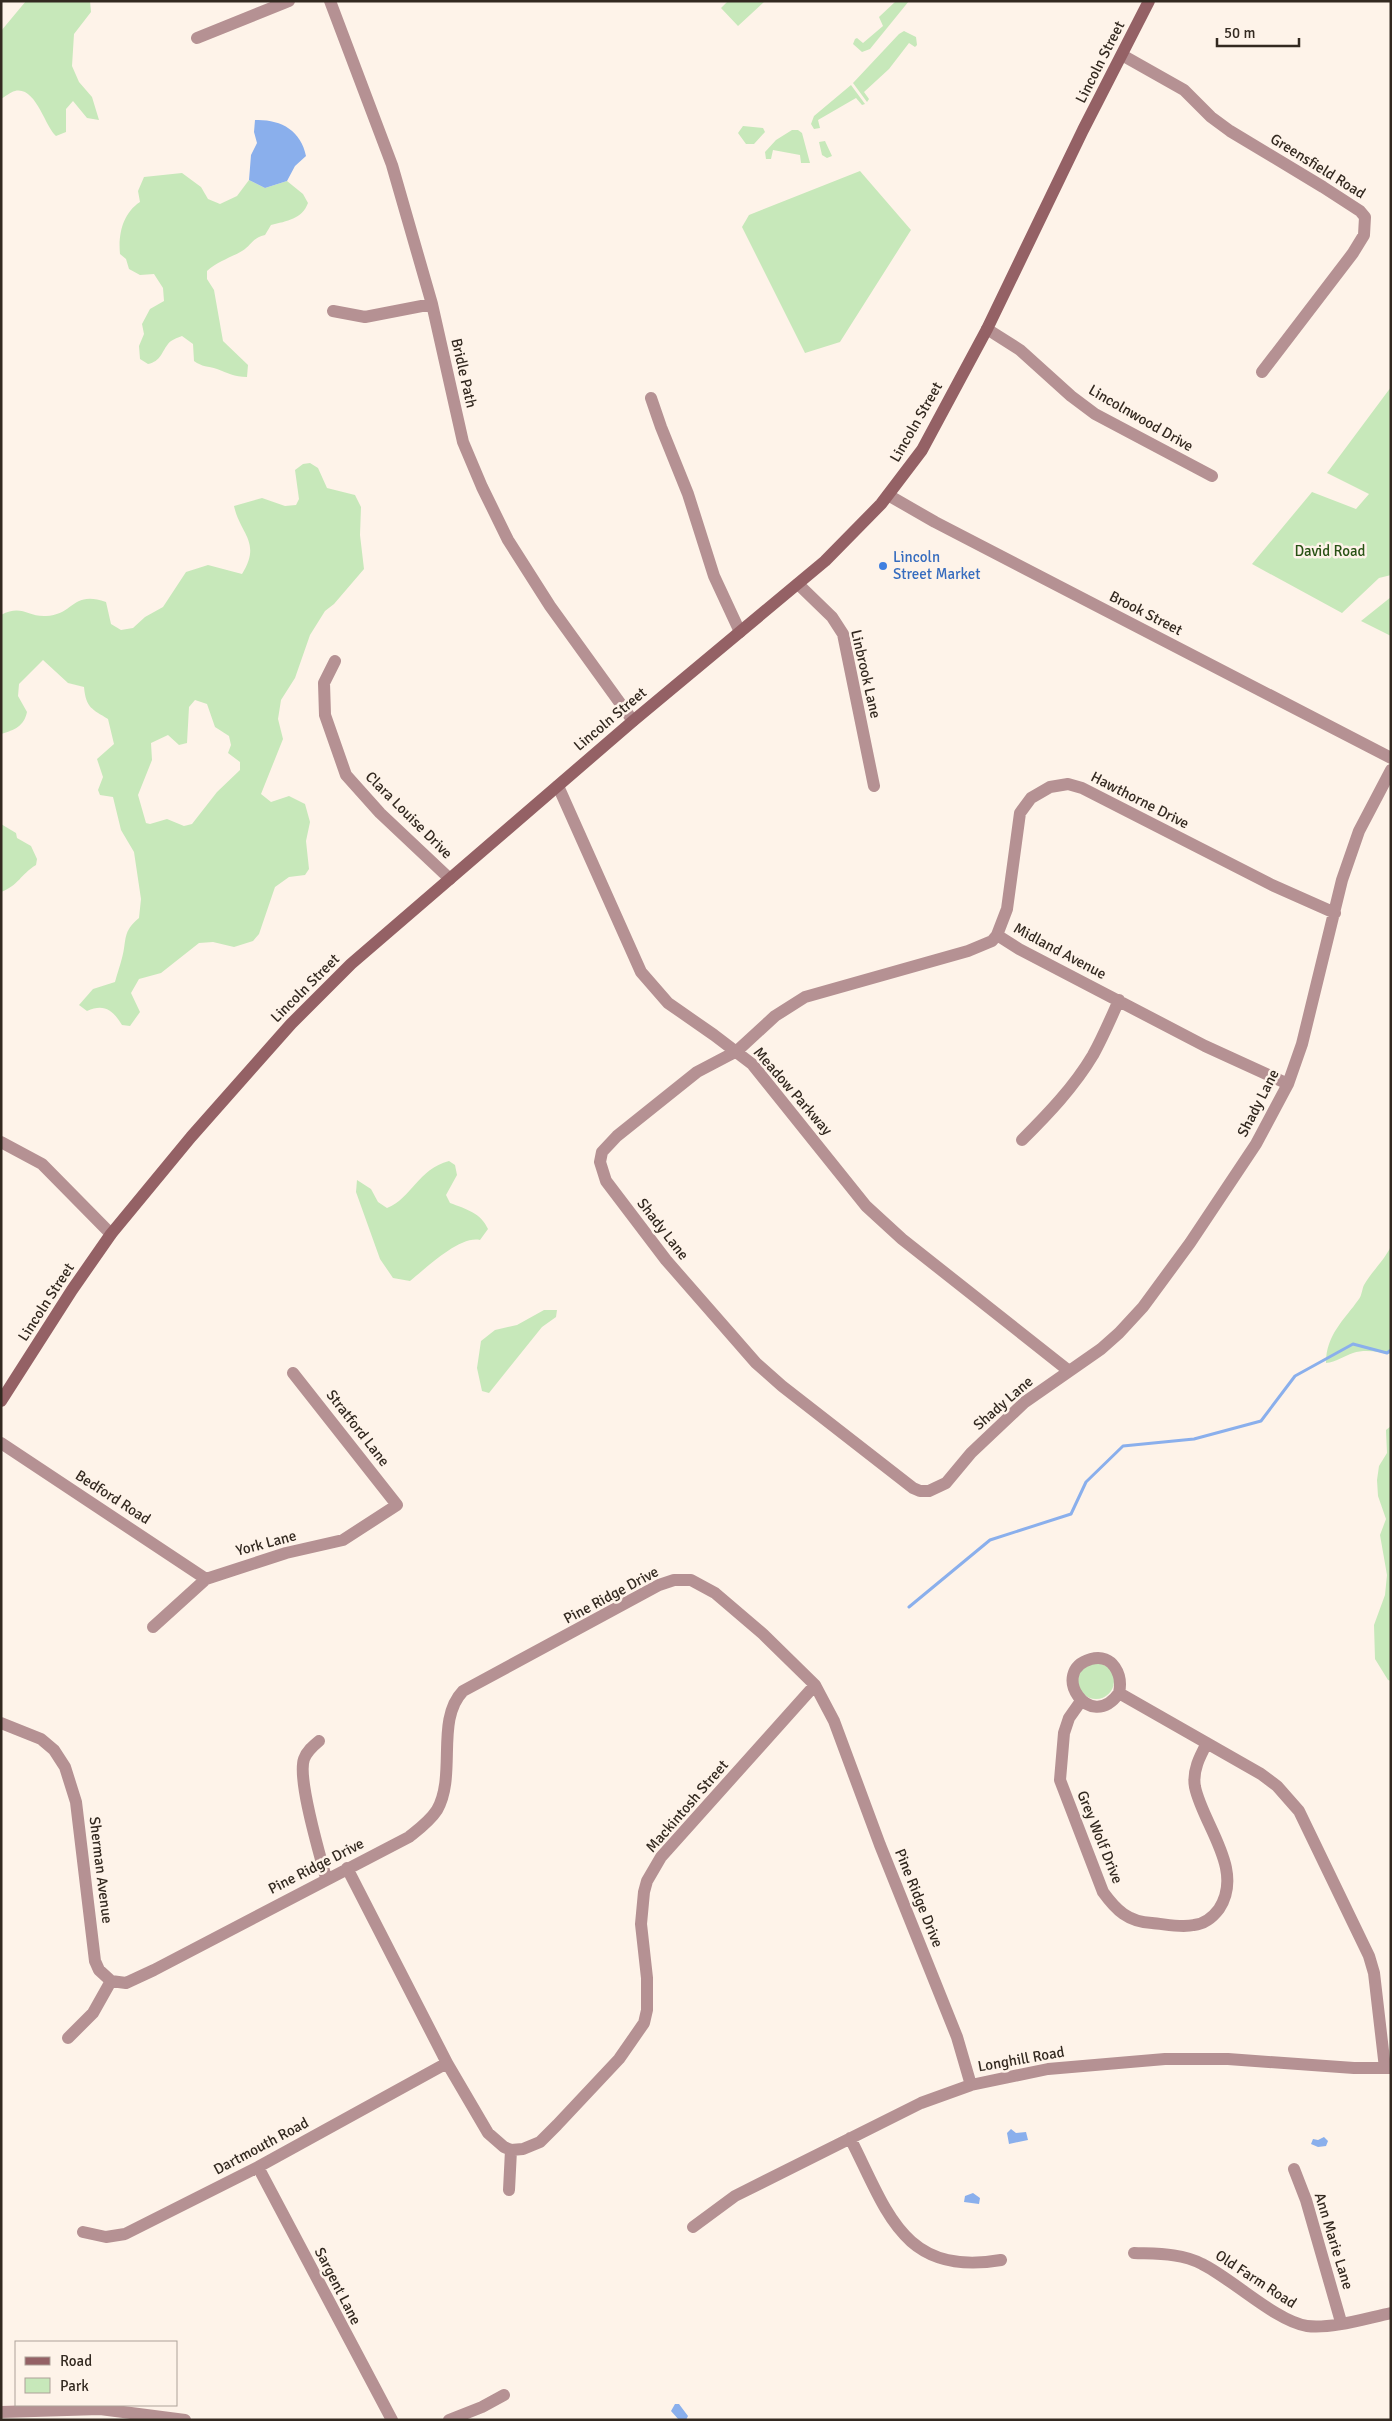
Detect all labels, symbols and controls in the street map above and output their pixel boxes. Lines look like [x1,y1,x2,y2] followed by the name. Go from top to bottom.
[1217,15,1300,47] scale bar
[1072,18,1128,106] street label: Lincoln Street
[1224,24,1255,42] text: 50 m
[1267,130,1369,202] street label: Greensfield Road
[447,337,481,409] street label: Bridle Path
[886,379,946,465] street label: Lincoln Street
[1085,381,1197,455] street label: Lincolnwood Drive
[1294,542,1366,560] park label: David Road
[893,548,981,583] place label: Lincoln Street Market
[877,560,889,572] marker: Lincoln Street Market
[1106,587,1186,639] street label: Brook Street
[847,628,885,720] street label: Linbrook Lane
[570,683,650,755] street label: Lincoln Street
[1088,767,1192,833] street label: Hawthorne Drive
[362,768,456,862] street label: Clara Louise Drive
[1011,919,1109,983] street label: Midland Avenue
[267,950,343,1026] street label: Lincoln Street
[750,1043,836,1139] street label: Meadow Parkway
[1233,1066,1283,1140] street label: Shady Lane
[633,1195,693,1263] street label: Shady Lane
[14,1260,78,1344] street label: Lincoln Street
[969,1372,1037,1434] street label: Shady Lane
[323,1386,393,1470] street label: Stratford Lane
[72,1466,154,1528] street label: Bedford Road
[234,1526,298,1560] street label: York Lane
[560,1562,662,1628] street label: Pine Ridge Drive
[642,1756,732,1856] street label: Mackintosh Street
[1073,1788,1127,1886] street label: Grey Wolf Drive
[86,1816,116,1924] street label: Sherman Avenue
[265,1834,367,1898] street label: Pine Ridge Drive
[891,1846,947,1950] street label: Pine Ridge Drive
[976,2043,1066,2075] street label: Longhill Road
[210,2113,312,2179] street label: Dartmouth Road
[1311,2190,1357,2292] street label: Ann Marie Lane
[311,2244,365,2328] street label: Sargent Lane
[1212,2246,1300,2312] street label: Old Farm Road
[15,2341,178,2406] legend
[60,2352,92,2370] text: Road
[60,2377,89,2395] text: Park

